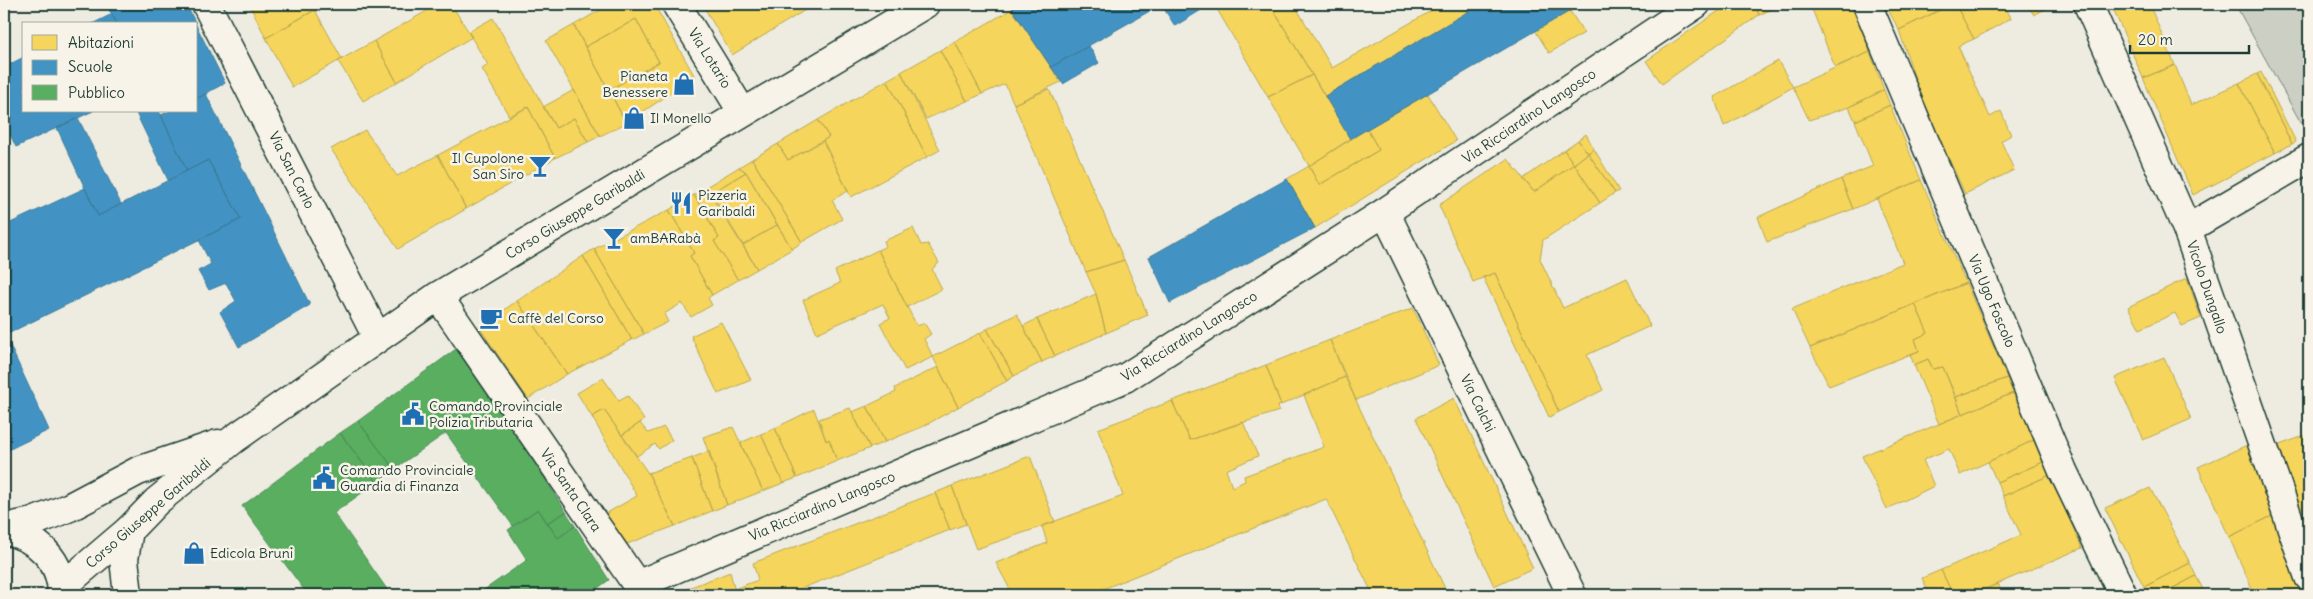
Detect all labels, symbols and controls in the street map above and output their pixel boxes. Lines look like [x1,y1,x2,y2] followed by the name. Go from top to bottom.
[22,22,198,112] legend
[2130,22,2249,54] scale bar
[684,24,736,92] street label: Via Lotario
[2138,30,2173,49] text: 20 m
[68,33,134,52] text: Abitazioni
[68,57,113,76] text: Scuole
[1459,64,1599,167] street label: Via Ricciardino Langosco
[603,67,668,101] place label: Pianeta Benessere
[671,71,697,97] shop icon: Pianeta Benessere
[68,83,125,102] text: Pubblico
[621,105,647,131] shop icon: Il Monello
[650,109,712,127] place label: Il Monello
[265,128,319,212] street label: Via San Carlo
[452,149,524,183] place label: Il Cupolone San Siro
[527,153,553,179] bar icon: Il Cupolone San Siro
[502,165,648,263] street label: Corso Giuseppe Garibaldi
[698,186,755,220] place label: Pizzeria Garibaldi
[668,190,694,216] restaurant icon: Pizzeria Garibaldi
[601,225,627,251] bar icon: amBARabà
[630,229,701,247] place label: amBARabà
[2183,238,2231,336] street label: Vicolo Dungallo
[1964,252,2020,350] street label: Via Ugo Foscolo
[1118,287,1261,385] street label: Via Ricciardino Langosco
[478,305,504,331] cafe icon: Caffè del Corso
[508,309,604,327] place label: Caffè del Corso
[1456,371,1500,435] street label: Via Calchi
[429,397,563,431] place label: Comando Provinciale Polizia Tributaria
[400,401,426,427] public building icon: Comando Provinciale Polizia Tributaria
[536,445,606,535] street label: Via Santa Clara
[82,454,214,572] street label: Corso Giuseppe Garibaldi
[340,461,474,495] place label: Comando Provinciale Guardia di Finanza
[311,465,337,491] public building icon: Comando Provinciale Guardia di Finanza
[746,467,898,545] street label: Via Ricciardino Langosco
[181,540,207,566] shop icon: Edicola Bruni
[210,544,293,562] place label: Edicola Bruni

